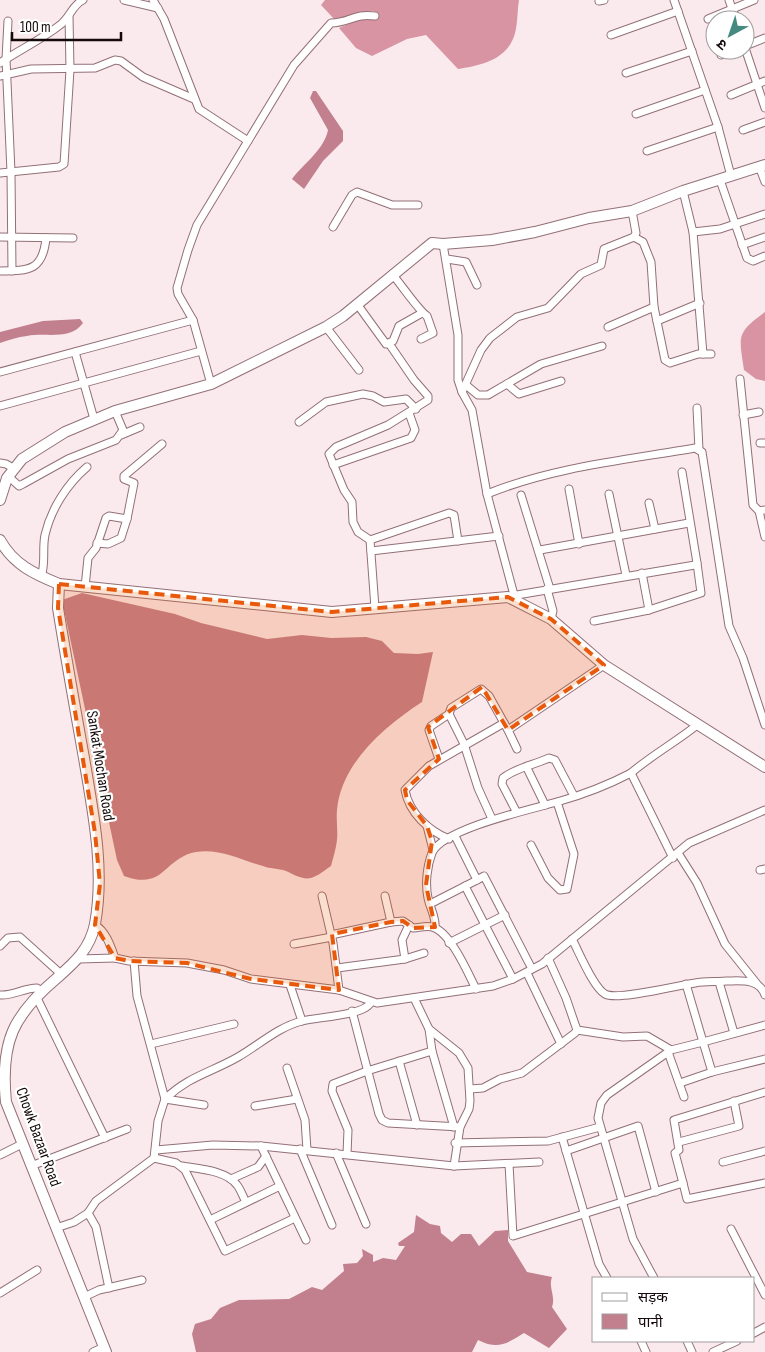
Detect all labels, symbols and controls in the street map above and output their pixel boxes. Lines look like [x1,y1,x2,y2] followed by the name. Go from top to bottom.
[12,10,121,42] scale bar
[705,10,755,60] north arrow
[20,18,51,37] text: 100 m
[713,35,731,54] text: उ
[82,710,118,822] street label: Sankat Mochan Road
[11,1085,65,1189] street label: Chowk Bazaar Road
[592,1277,755,1342] legend
[638,1288,668,1307] text: सड़क
[638,1313,664,1332] text: पानी

